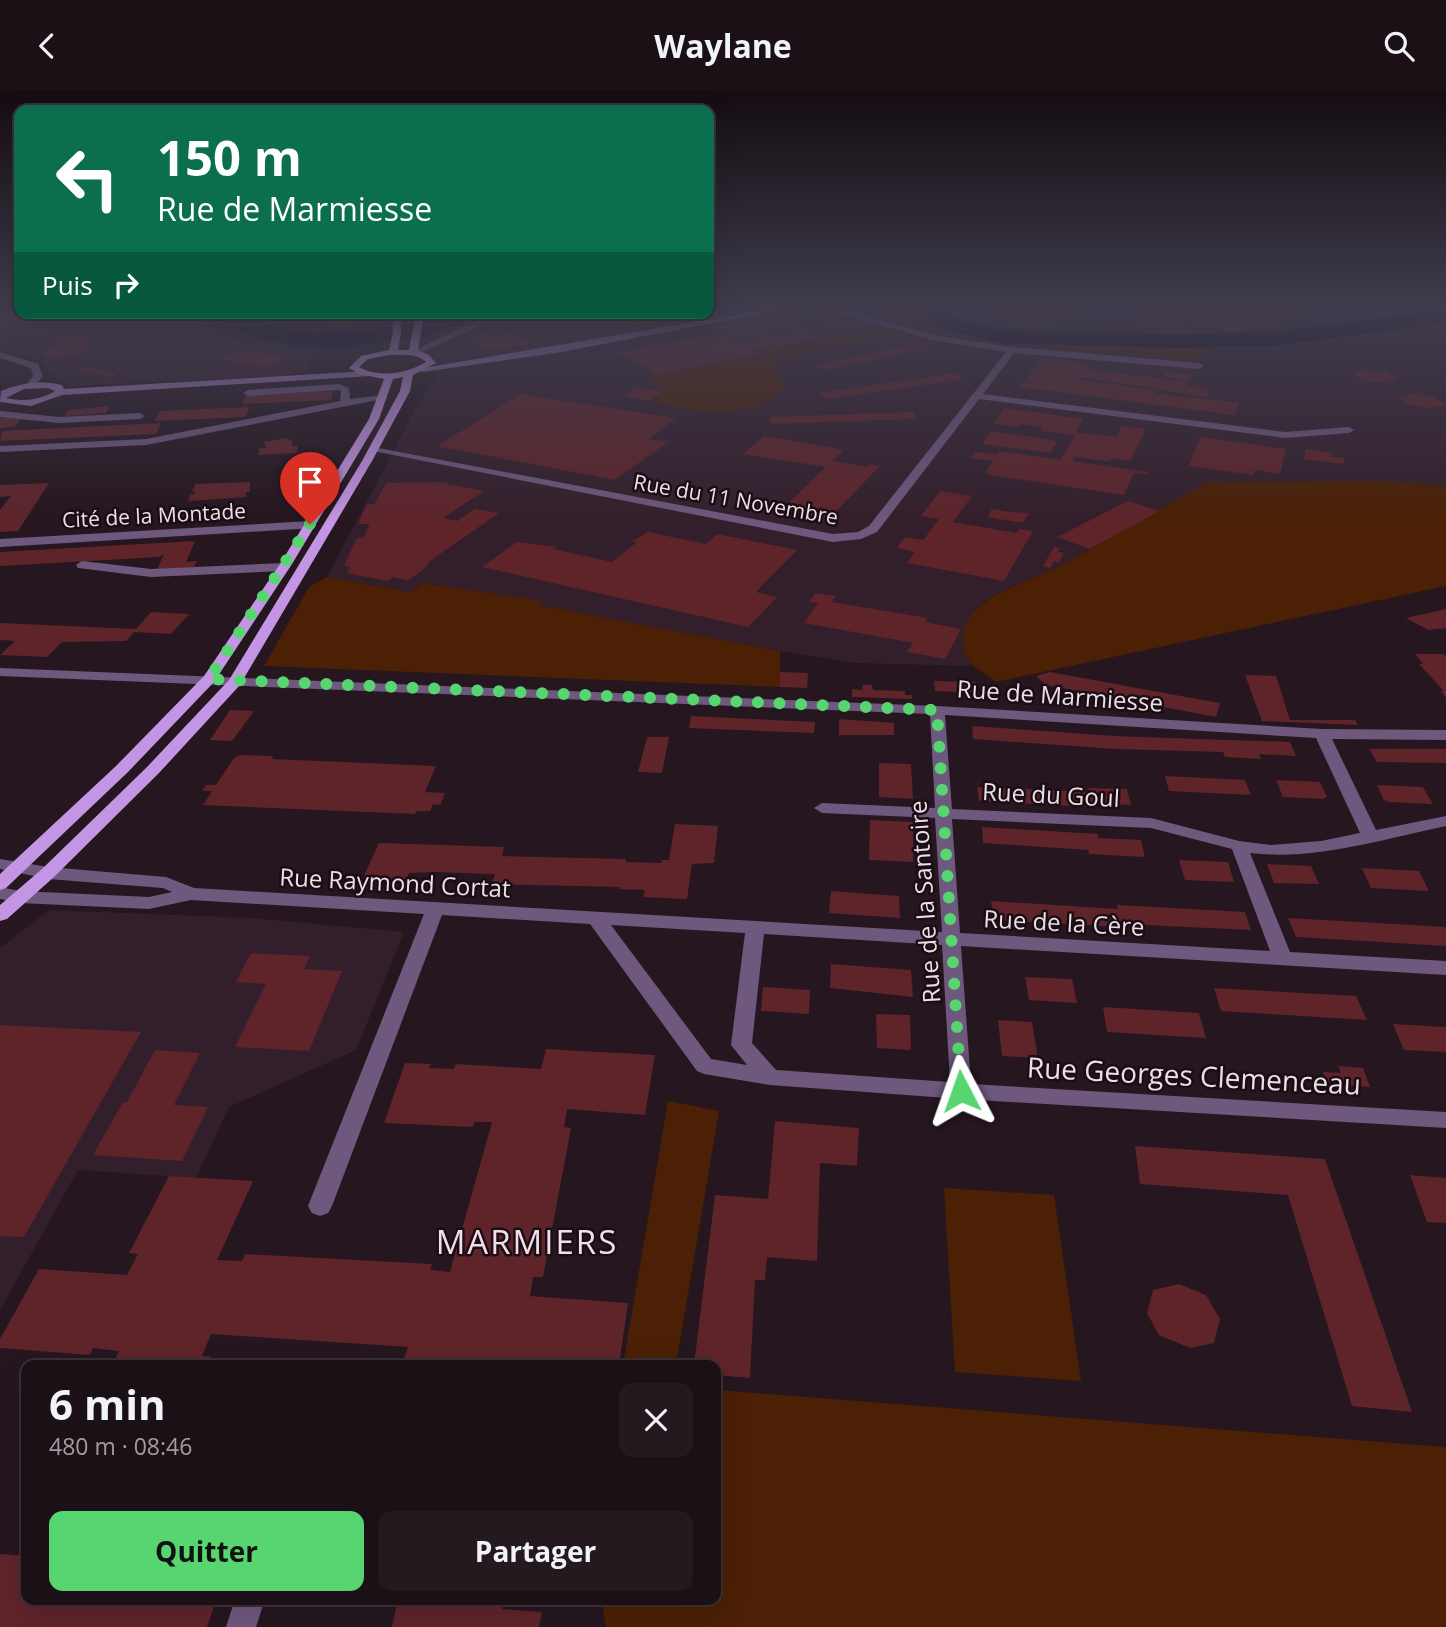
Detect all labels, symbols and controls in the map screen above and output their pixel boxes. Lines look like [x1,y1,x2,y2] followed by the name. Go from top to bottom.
[654,24,792,67] text: Waylane
[28,27,66,65] icon: back
[1380,27,1418,65] icon: search
[157,124,302,190] text: 150 m
[42,133,133,224] icon: left
[157,187,432,230] text: Rue de Marmiesse
[107,266,145,304] icon: right
[42,267,93,303] text: Puis
[280,452,340,524] pin
[291,463,329,501] icon: arrive
[632,467,840,531] street label: Rue du 11 Novembre
[61,496,247,534] street label: Cité de la Montade
[956,671,1164,719] street label: Rue de Marmiesse
[981,774,1121,814] street label: Rue du Goul
[900,800,948,1004] street label: Rue de la Santoire
[279,859,511,905] street label: Rue Raymond Cortat
[983,901,1145,943] street label: Rue de la Cère
[1026,1047,1362,1103] street label: Rue Georges Clemenceau
[924,1054,998,1128] position arrow
[436,1219,618,1264] district label: MARMIERS
[49,1375,166,1432] text: 6 min
[619,1383,693,1457] button: close
[49,1430,192,1462] text: 480 m · 08:46
[49,1511,364,1591] button: Quitter
[378,1511,693,1591] button: Partager

